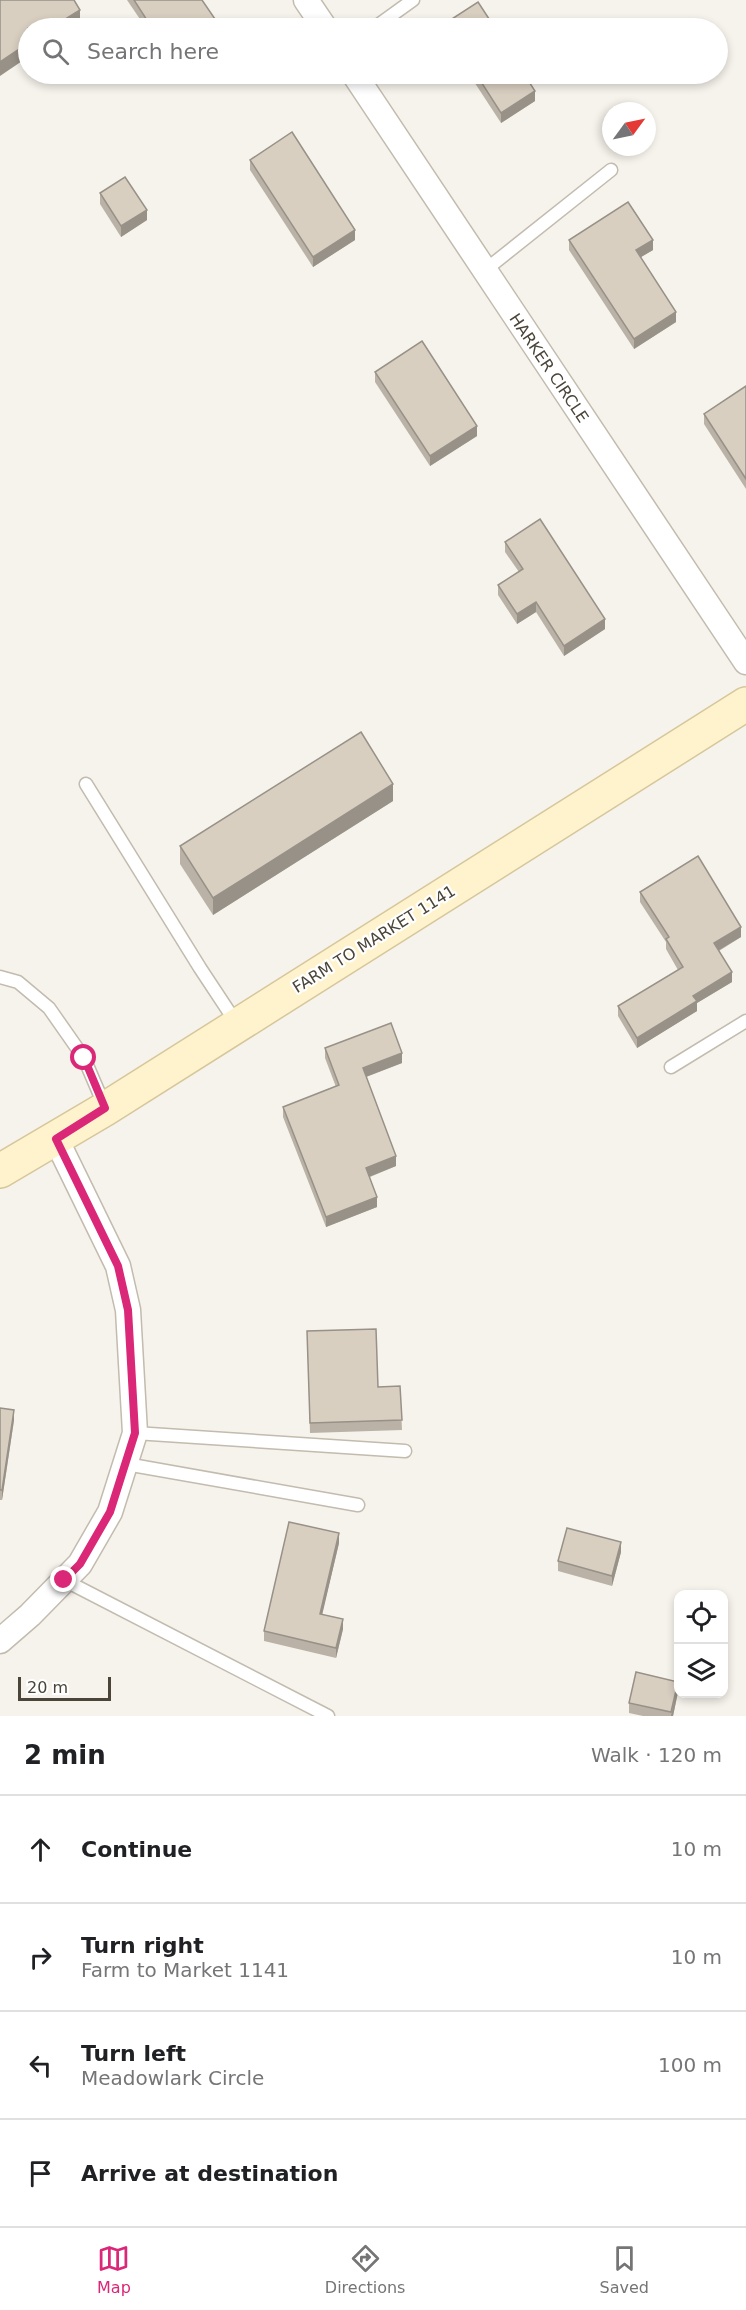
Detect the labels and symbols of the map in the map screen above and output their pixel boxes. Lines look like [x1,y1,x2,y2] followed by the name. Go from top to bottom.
[602,102,656,156] north arrow
[506,310,592,426] street label: HARKER CIRCLE
[289,881,459,997] street label: FARM TO MARKET 1141
[70,1044,96,1070] route start
[50,1566,76,1592] route end
[18,1674,111,1702] scale bar

